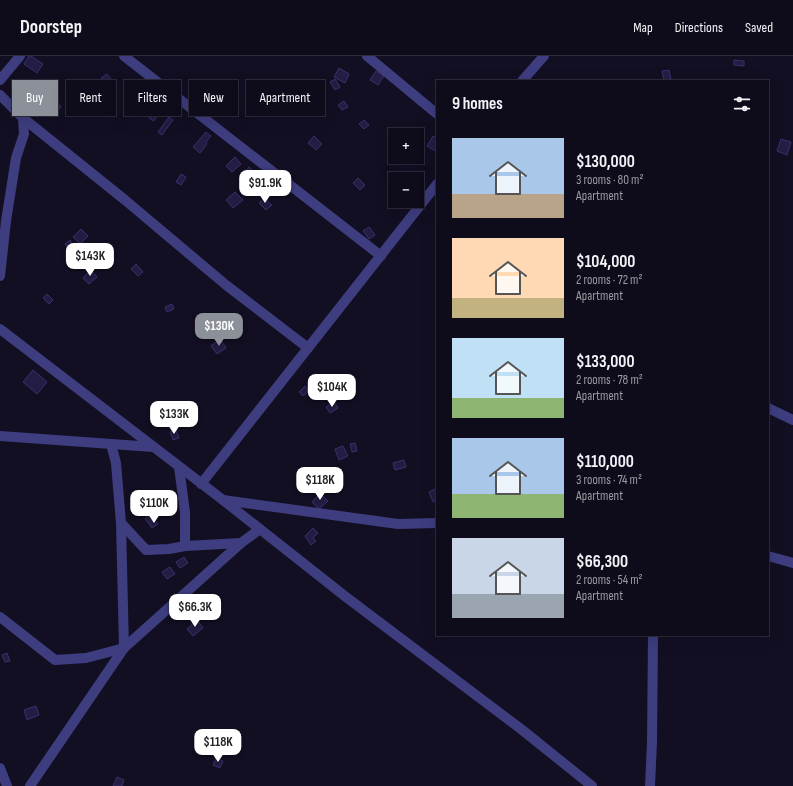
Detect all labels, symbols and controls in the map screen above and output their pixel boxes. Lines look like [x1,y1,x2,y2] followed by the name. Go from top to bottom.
[20,16,82,39] text: Doorstep
[633,19,653,36] text: Map
[675,19,723,36] text: Directions
[745,19,773,36] text: Saved
[12,80,58,116] chip: Buy
[66,80,116,116] chip: Rent
[124,80,181,116] chip: Filters
[189,80,238,116] chip: New
[246,80,325,116] chip: Apartment
[731,93,753,115] icon: filters
[452,94,503,114] text: 9 homes
[388,128,424,208] map controls
[388,128,424,164] button: +
[576,152,635,172] text: $130,000
[484,154,532,202] icon: home
[232,170,298,204] pin: $91.9K
[388,172,424,208] button: −
[576,172,644,188] text: 3 rooms · 80 m²
[248,175,282,191] text: $91.9K
[576,188,623,204] text: Apartment
[62,243,118,277] pin: $143K
[75,248,105,264] text: $143K
[576,252,635,272] text: $104,000
[484,254,532,302] icon: home
[576,272,642,288] text: 2 rooms · 72 m²
[576,288,623,304] text: Apartment
[191,313,247,347] pin: $130K
[204,318,234,334] text: $130K
[576,352,635,372] text: $133,000
[484,354,532,402] icon: home
[576,372,643,388] text: 2 rooms · 78 m²
[304,374,360,408] pin: $104K
[317,379,347,395] text: $104K
[576,388,623,404] text: Apartment
[146,401,202,435] pin: $133K
[159,406,189,422] text: $133K
[576,452,634,472] text: $110,000
[484,454,532,502] icon: home
[292,467,348,501] pin: $118K
[305,472,335,488] text: $118K
[576,472,642,488] text: 3 rooms · 74 m²
[576,488,623,504] text: Apartment
[126,490,182,524] pin: $110K
[139,495,169,511] text: $110K
[576,552,628,572] text: $66,300
[484,554,532,602] icon: home
[576,572,643,588] text: 2 rooms · 54 m²
[576,588,623,604] text: Apartment
[162,594,228,628] pin: $66.3K
[178,599,212,615] text: $66.3K
[190,729,246,763] pin: $118K
[203,734,233,750] text: $118K

